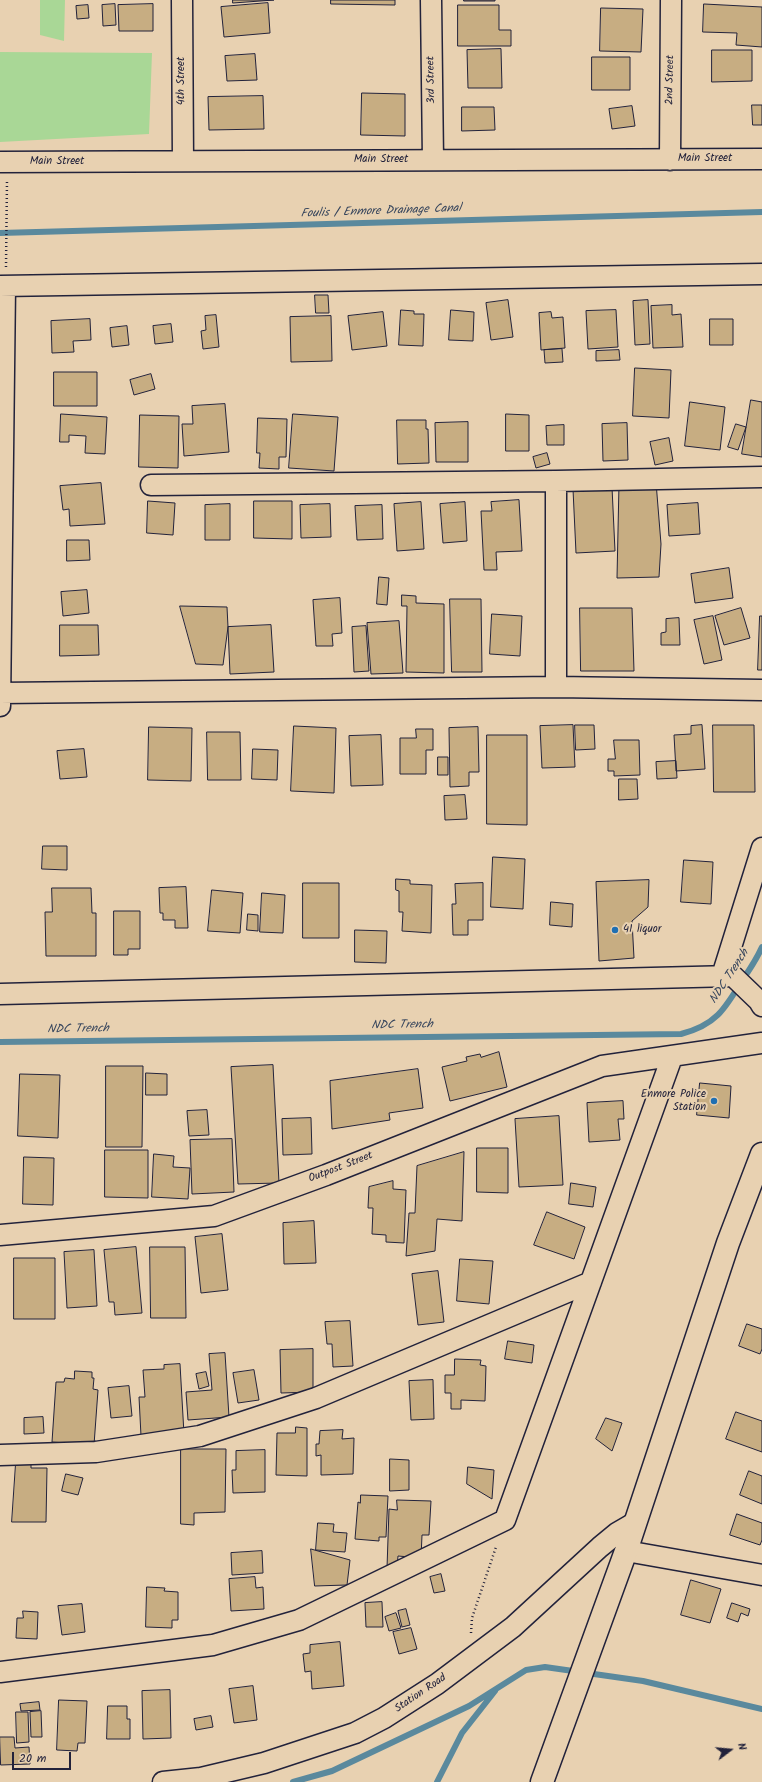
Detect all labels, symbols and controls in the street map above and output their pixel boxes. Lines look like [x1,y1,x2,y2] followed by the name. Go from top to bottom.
[664,55,678,105] street label: 2nd Street
[425,56,439,104] street label: 3rd Street
[175,57,189,105] street label: 4th Street
[678,152,732,166] street label: Main Street
[354,153,408,167] street label: Main Street
[30,155,84,169] street label: Main Street
[300,202,462,222] water label: Foulis / Enmore Drainage Canal
[623,923,661,937] place label: 41 liquor
[610,925,620,935] marker: 41 liquor
[707,947,753,1007] water label: NDC Trench
[371,1018,433,1034] water label: NDC Trench
[47,1022,109,1038] water label: NDC Trench
[641,1088,706,1114] place label: Enmore Police Station
[709,1096,719,1106] marker: Enmore Police Station
[307,1150,375,1186] street label: Outpost Street
[393,1672,449,1716] street label: Station Road
[710,1730,750,1770] north arrow
[732,1741,751,1753] text: N
[14,1744,73,1770] scale bar
[19,1749,46,1768] text: 20 m

